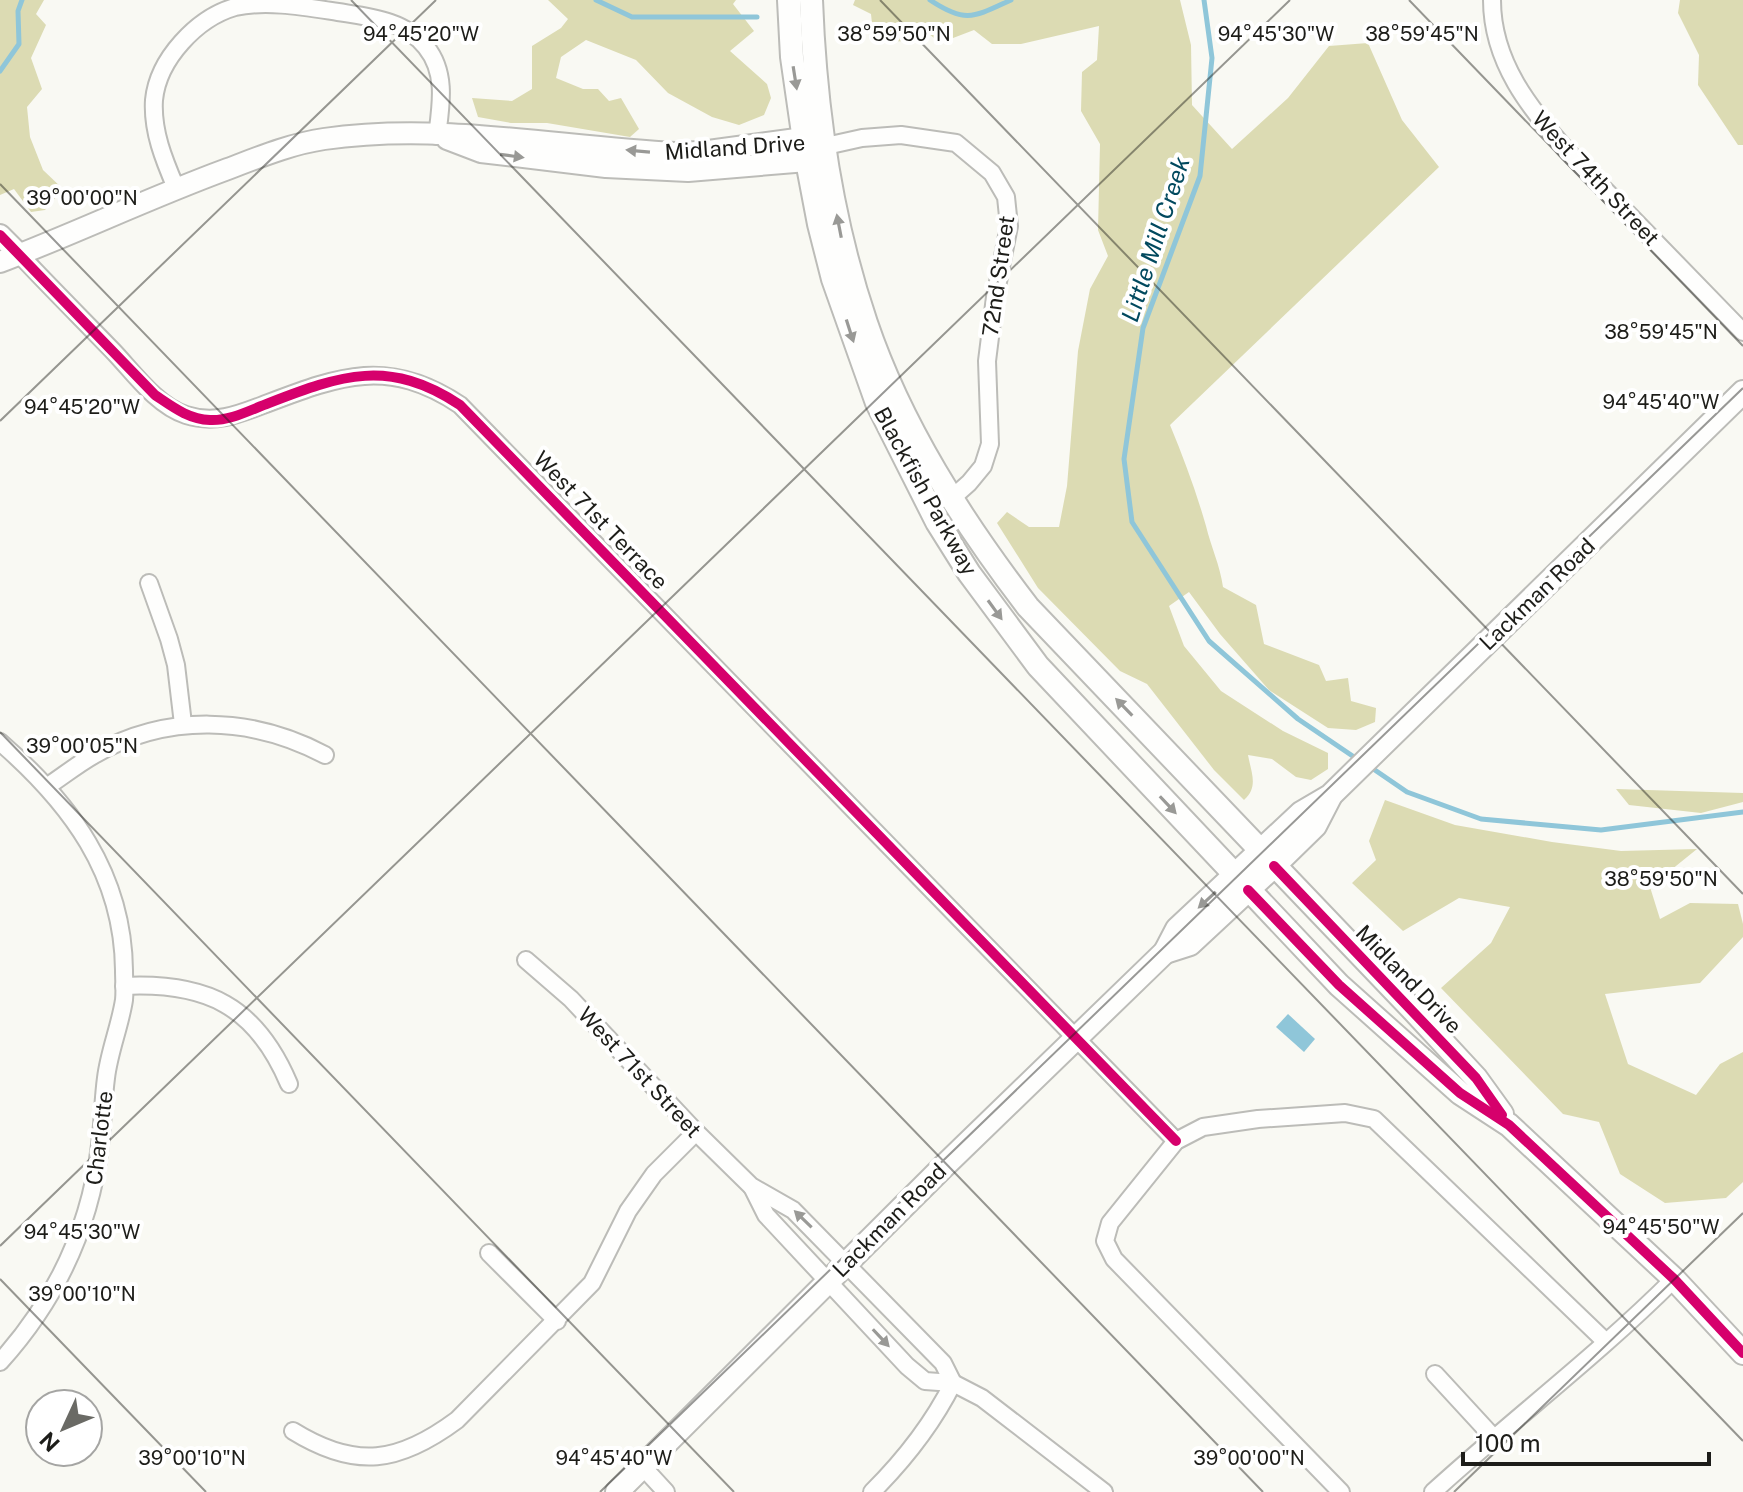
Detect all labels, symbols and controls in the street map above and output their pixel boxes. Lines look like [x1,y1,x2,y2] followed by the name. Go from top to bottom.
[363,22,479,46] text: 94°45'20"W
[837,22,951,46] text: 38°59'50"N
[1218,22,1334,46] text: 94°45'30"W
[1365,22,1479,46] text: 38°59'45"N
[789,66,802,91] one-way arrow
[1527,105,1665,251] street label: West 74th Street
[664,129,806,165] street label: Midland Drive
[625,144,650,157] one-way arrow
[500,150,525,163] one-way arrow
[1115,153,1195,325] water label: Little Mill Creek
[26,186,138,210] text: 39°00'00"N
[832,213,845,238] one-way arrow
[977,214,1019,338] street label: 72nd Street
[844,320,856,344] one-way arrow
[1604,320,1718,344] text: 38°59'45"N
[1603,390,1719,414] text: 94°45'40"W
[24,395,140,419] text: 94°45'20"W
[869,402,983,580] street label: Blackfish Parkway
[528,446,674,594] street label: West 71st Terrace
[1474,533,1600,655] street label: Lackman Road
[987,600,1003,621] one-way arrow
[1115,698,1133,717] one-way arrow
[26,734,138,758] text: 39°00'05"N
[1158,795,1176,814] one-way arrow
[1604,867,1718,891] text: 38°59'50"N
[1198,891,1217,909] one-way arrow
[1351,919,1467,1039] street label: Midland Drive
[573,1001,707,1143] street label: West 71st Street
[80,1089,118,1187] street label: Charlotte
[827,1158,951,1282] street label: Lackman Road
[794,1210,813,1229] one-way arrow
[1602,1215,1720,1239] text: 94°45'50"W
[24,1220,140,1244] text: 94°45'30"W
[28,1282,136,1306] text: 39°00'10"N
[871,1328,890,1347] one-way arrow
[24,1388,104,1468] north arrow
[1463,1416,1709,1466] scale bar
[34,1427,65,1457] text: N
[1475,1429,1541,1457] text: 100 m
[138,1446,246,1470] text: 39°00'10"N
[556,1446,672,1470] text: 94°45'40"W
[1193,1446,1305,1470] text: 39°00'00"N

